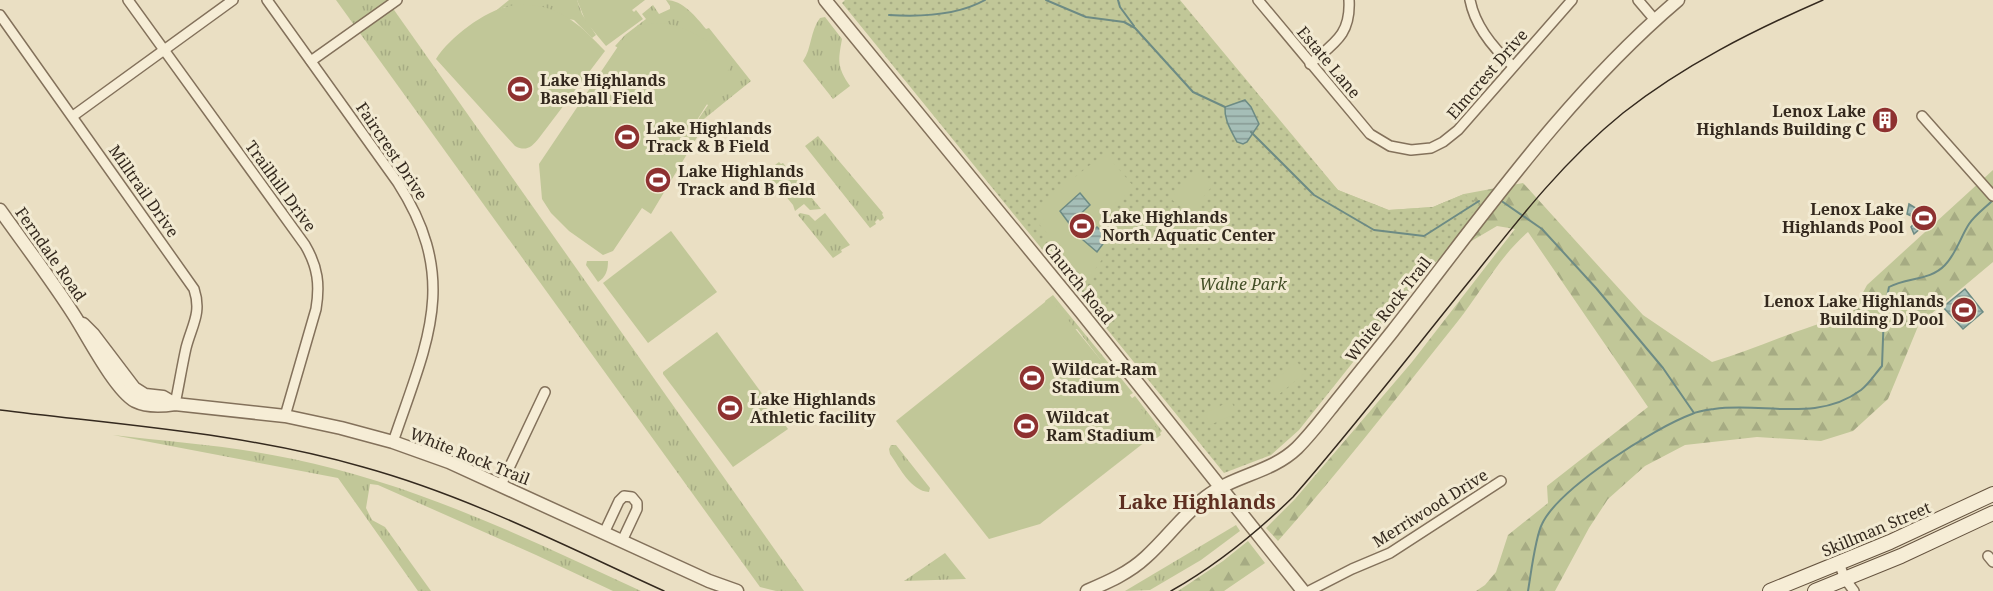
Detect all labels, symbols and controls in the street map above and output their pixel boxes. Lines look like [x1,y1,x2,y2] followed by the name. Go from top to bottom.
[1292,21,1366,103] street label: Estate Lane
[1442,24,1532,124] street label: Elmcrest Drive
[540,69,666,109] place label: Lake Highlands Baseball Field
[505,74,535,104] sports icon: Lake Highlands Baseball Field
[351,98,433,204] street label: Faircrest Drive
[1696,100,1866,140] place label: Lenox Lake Highlands Building C
[1870,105,1900,135] building icon: Lenox Lake Highlands Building C
[646,117,772,157] place label: Lake Highlands Track & B Field
[612,122,642,152] sports icon: Lake Highlands Track & B Field
[240,136,322,236] street label: Trailhill Drive
[104,140,184,242] street label: Milltrail Drive
[678,160,816,200] place label: Lake Highlands Track and B field
[643,165,673,195] sports icon: Lake Highlands Track and B field
[1782,198,1904,238] place label: Lenox Lake Highlands Pool
[10,203,92,306] street label: Ferndale Road
[1909,203,1939,233] sports icon: Lenox Lake Highlands Pool
[1102,206,1276,246] place label: Lake Highlands North Aquatic Center
[1067,211,1097,241] sports icon: Lake Highlands North Aquatic Center
[1039,238,1119,328] street label: Church Road
[1340,252,1436,366] street label: White Rock Trail
[1199,273,1288,295] park label: Walne Park
[1764,290,1944,330] place label: Lenox Lake Highlands Building D Pool
[1949,295,1979,325] sports icon: Lenox Lake Highlands Building D Pool
[1052,358,1157,398] place label: Wildcat-Ram Stadium
[1017,363,1047,393] sports icon: Wildcat-Ram Stadium
[750,388,877,428] place label: Lake Highlands Athletic facility
[715,393,745,423] sports icon: Lake Highlands Athletic facility
[1046,406,1155,446] place label: Wildcat Ram Stadium
[1011,411,1041,441] sports icon: Wildcat Ram Stadium
[407,422,533,490] street label: White Rock Trail
[1368,464,1492,552] street label: Merriwood Drive
[1119,488,1276,515] district label: Lake Highlands
[1818,496,1934,562] street label: Skillman Street

